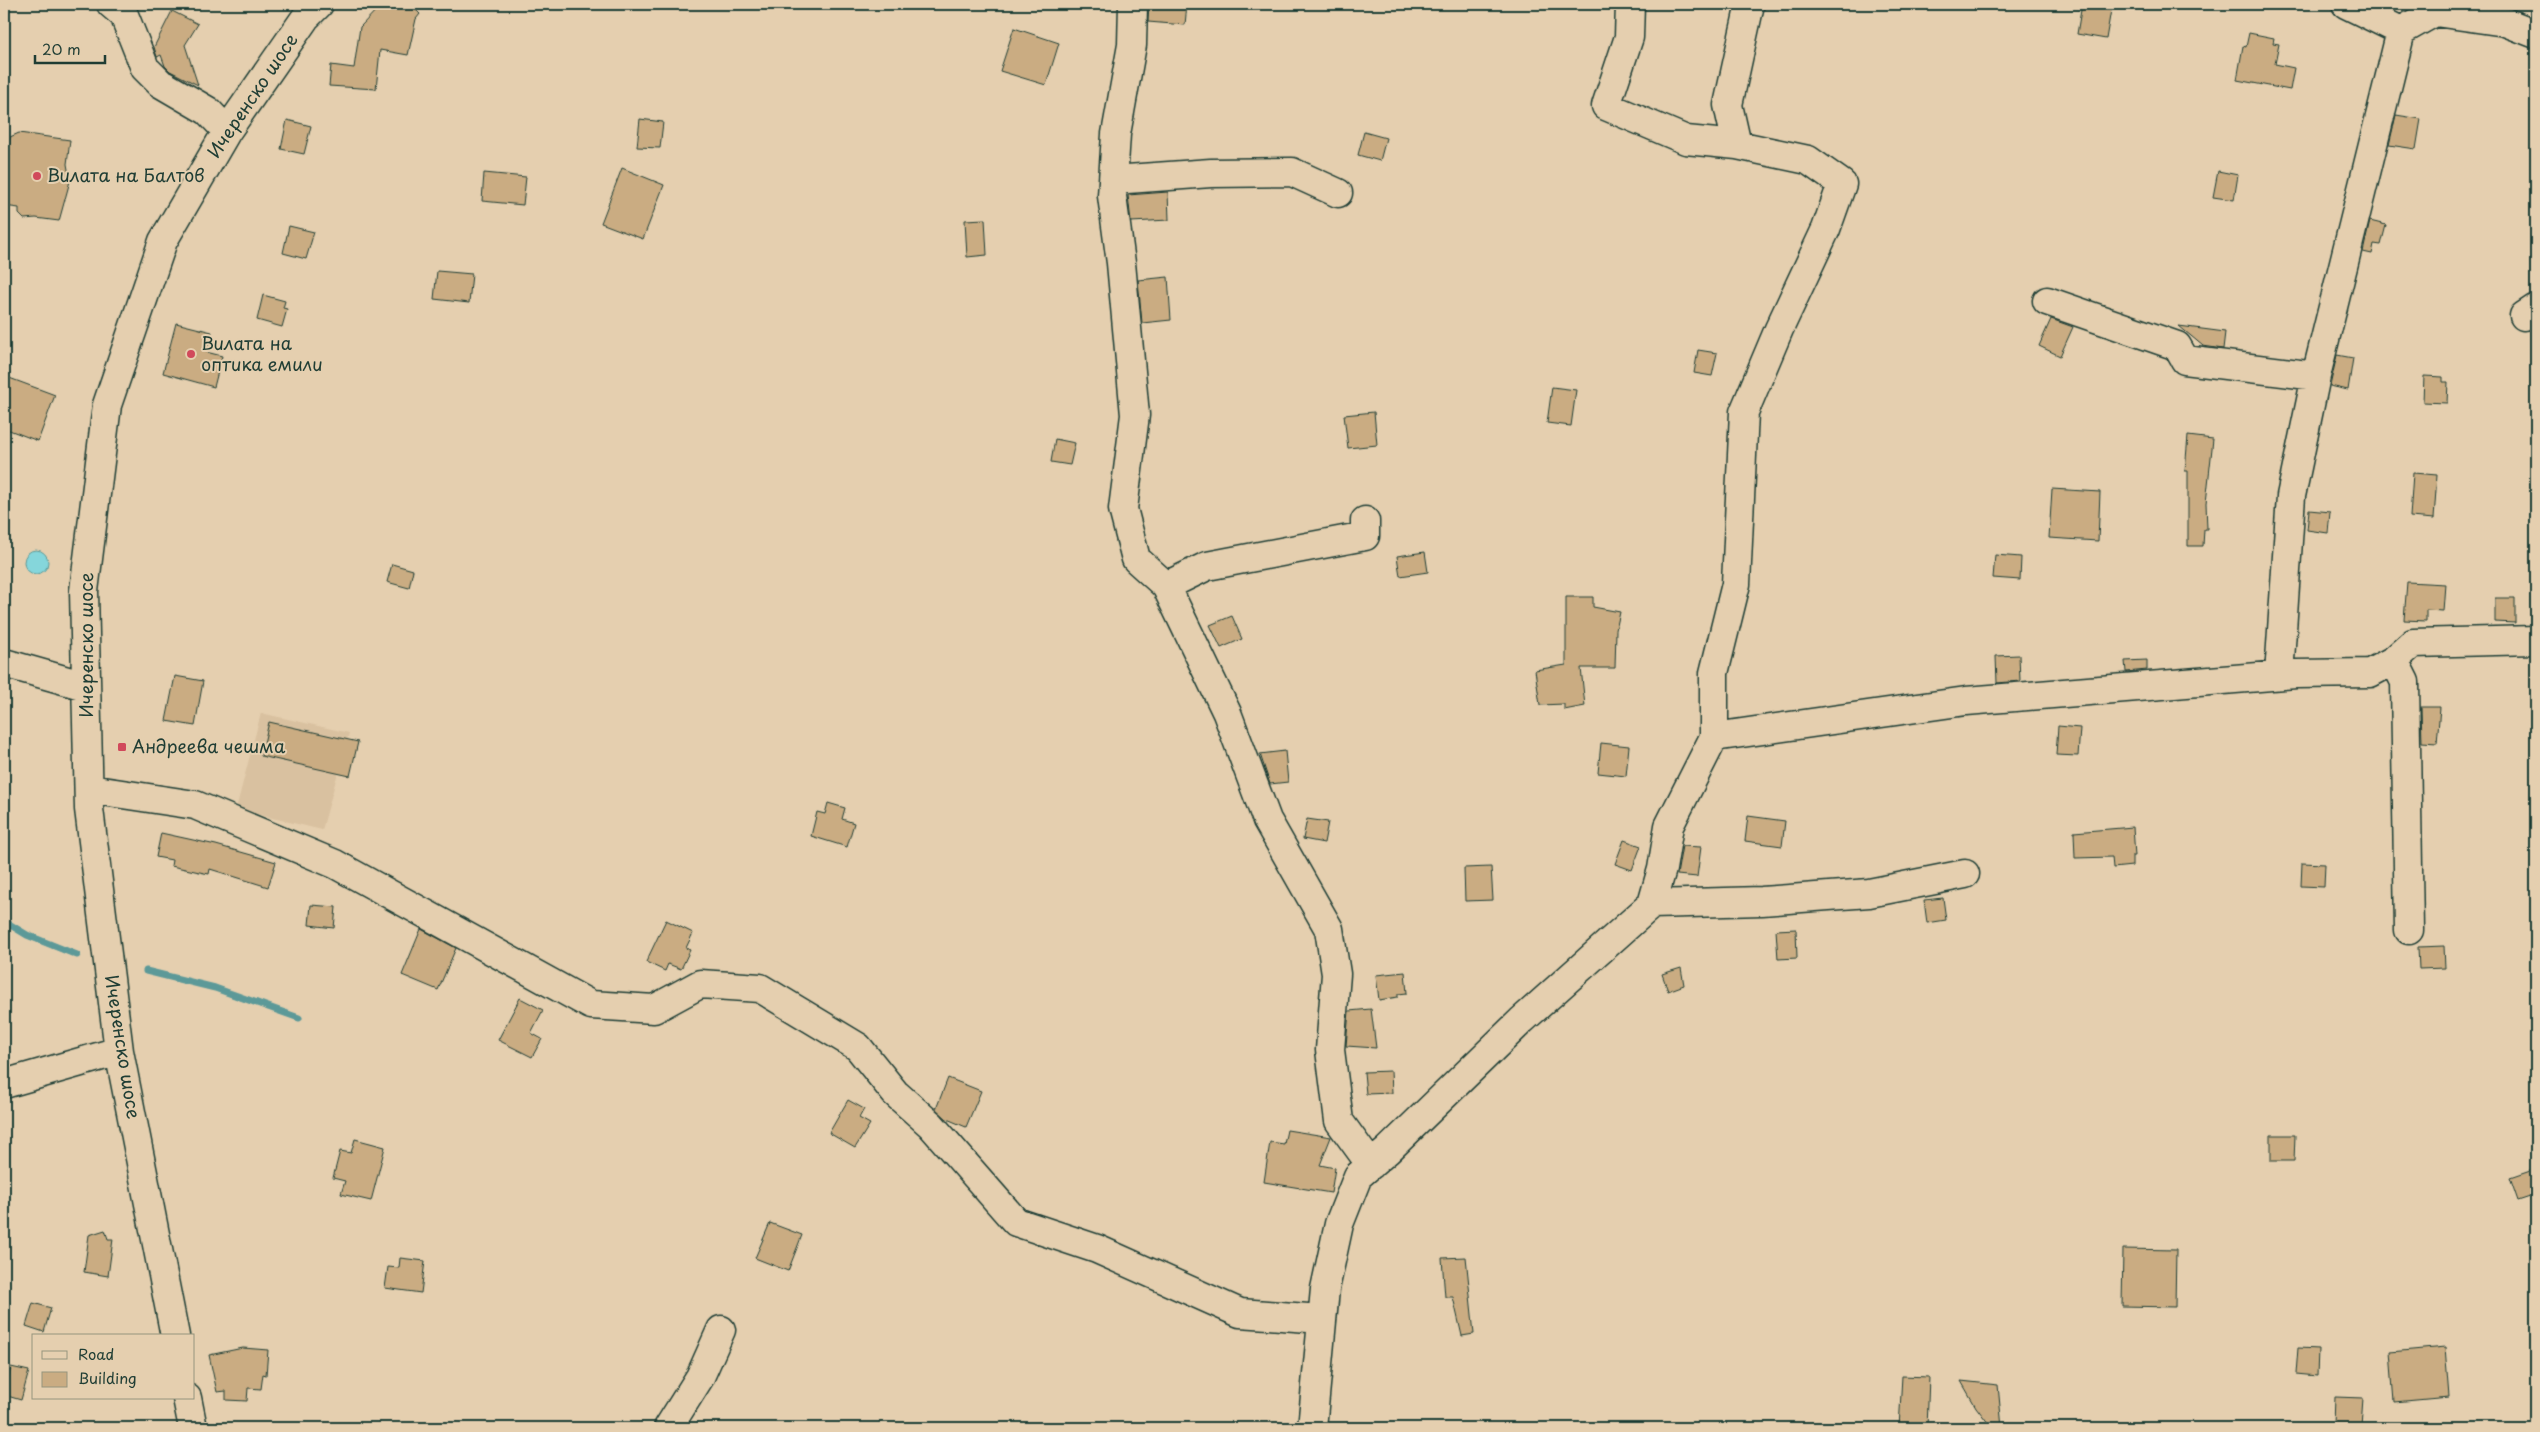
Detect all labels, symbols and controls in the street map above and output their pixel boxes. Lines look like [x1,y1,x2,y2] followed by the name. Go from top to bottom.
[200,27,304,163] street label: Ичеренско шосе
[35,32,105,64] scale bar
[42,37,81,60] text: 20 m
[47,161,205,188] place label: Вилата на Балтов
[31,170,43,182] marker: Вилата на Балтов
[201,329,323,377] place label: Вилата на оптика емили
[185,348,197,360] marker: Вилата на оптика емили
[72,572,99,718] street label: Ичеренско шосе
[132,732,286,759] place label: Андреева чешма
[116,741,128,753] marker: Андреева чешма
[99,973,148,1121] street label: Ичеренско шосе
[32,1334,195,1400] legend
[78,1342,114,1365] text: Road
[78,1366,137,1389] text: Building

